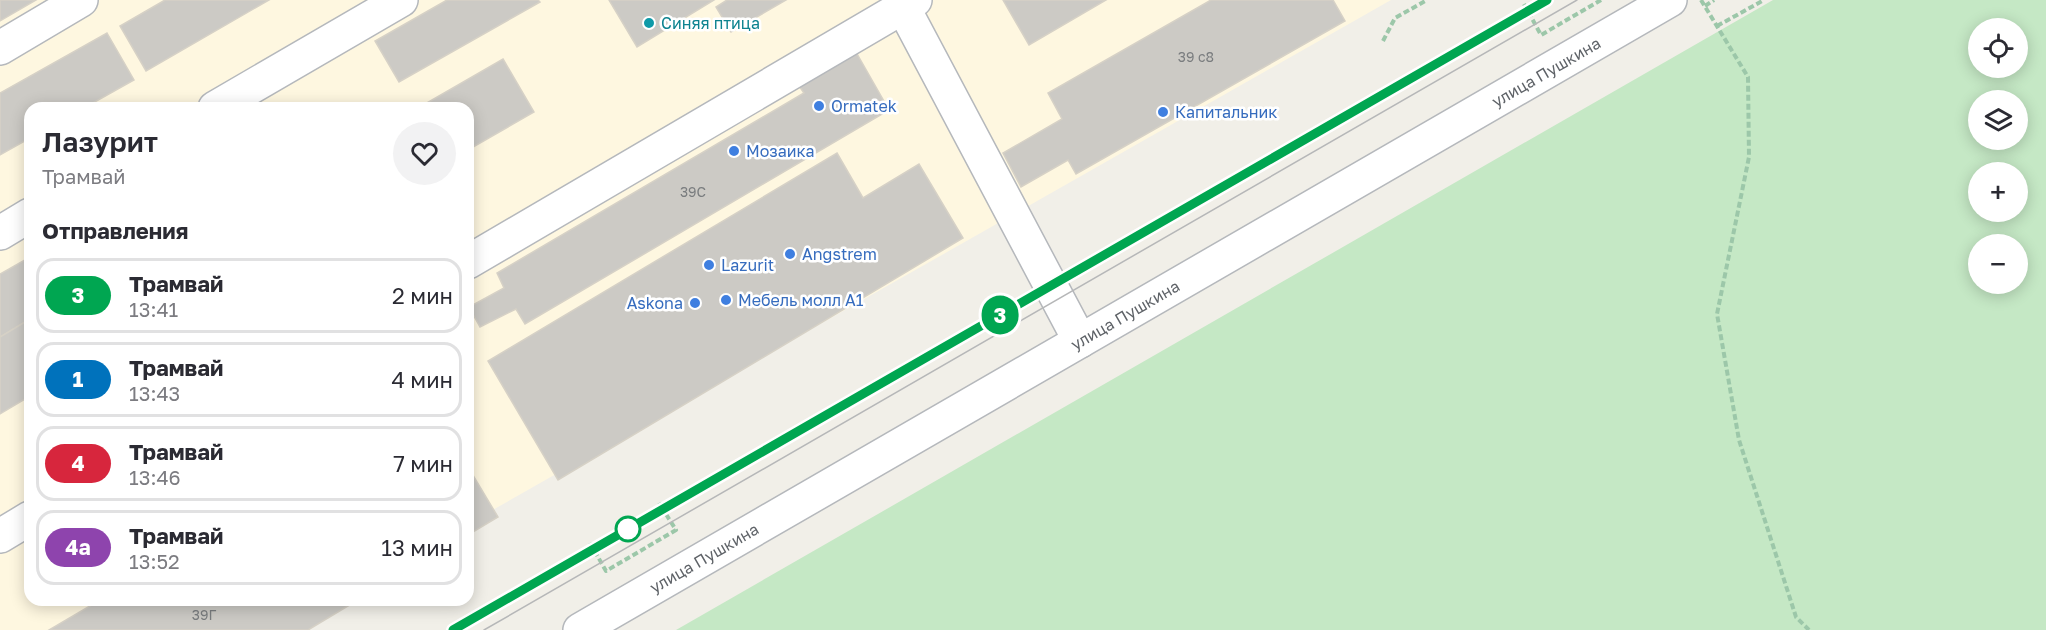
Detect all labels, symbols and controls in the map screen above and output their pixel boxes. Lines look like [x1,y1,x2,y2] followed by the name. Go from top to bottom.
[661,13,760,33] place label: Синяя птица
[642,16,656,30] marker: Синяя птица
[1968,18,2028,294] map controls
[1968,18,2028,78] button: locate
[1488,33,1604,111] street label: улица Пушкина
[1178,48,1214,65] house number: 39 с8
[1968,90,2028,150] button: layers
[831,96,897,116] place label: Ormatek
[812,99,826,113] marker: Ormatek
[1175,102,1277,122] place label: Капитальник
[1156,105,1170,119] marker: Капитальник
[393,122,456,185] button: heart
[42,125,158,158] text: Лазурит
[746,141,815,161] place label: Мозаика
[727,144,741,158] marker: Мозаика
[1968,162,2028,222] button: +
[42,164,125,188] text: Трамвай
[680,183,706,200] house number: 39С
[42,217,188,244] text: Отправления
[1968,234,2028,294] button: −
[802,244,877,264] place label: Angstrem
[783,247,797,261] marker: Angstrem
[721,255,774,275] place label: Lazurit
[702,258,716,272] marker: Lazurit
[129,270,223,297] text: Трамвай
[1067,276,1183,354] street label: улица Пушкина
[72,282,84,308] text: 3
[392,282,453,309] text: 2 мин
[738,290,864,310] place label: Мебель молл А1
[627,293,683,313] place label: Askona
[719,293,733,307] marker: Мебель молл А1
[688,296,702,310] marker: Askona
[980,296,1020,334] line badge: 3
[129,297,178,321] text: 13:41
[994,302,1006,328] text: 3
[129,354,223,381] text: Трамвай
[73,366,83,392] text: 1
[391,366,453,393] text: 4 мин
[129,381,180,405] text: 13:43
[129,438,223,465] text: Трамвай
[71,450,85,476] text: 4
[393,450,453,477] text: 7 мин
[129,465,181,489] text: 13:46
[615,516,641,542] unlabelled marker
[646,519,762,597] street label: улица Пушкина
[129,522,223,549] text: Трамвай
[65,534,91,560] text: 4а
[381,534,453,561] text: 13 мин
[129,549,180,573] text: 13:52
[192,606,216,623] house number: 39Г

